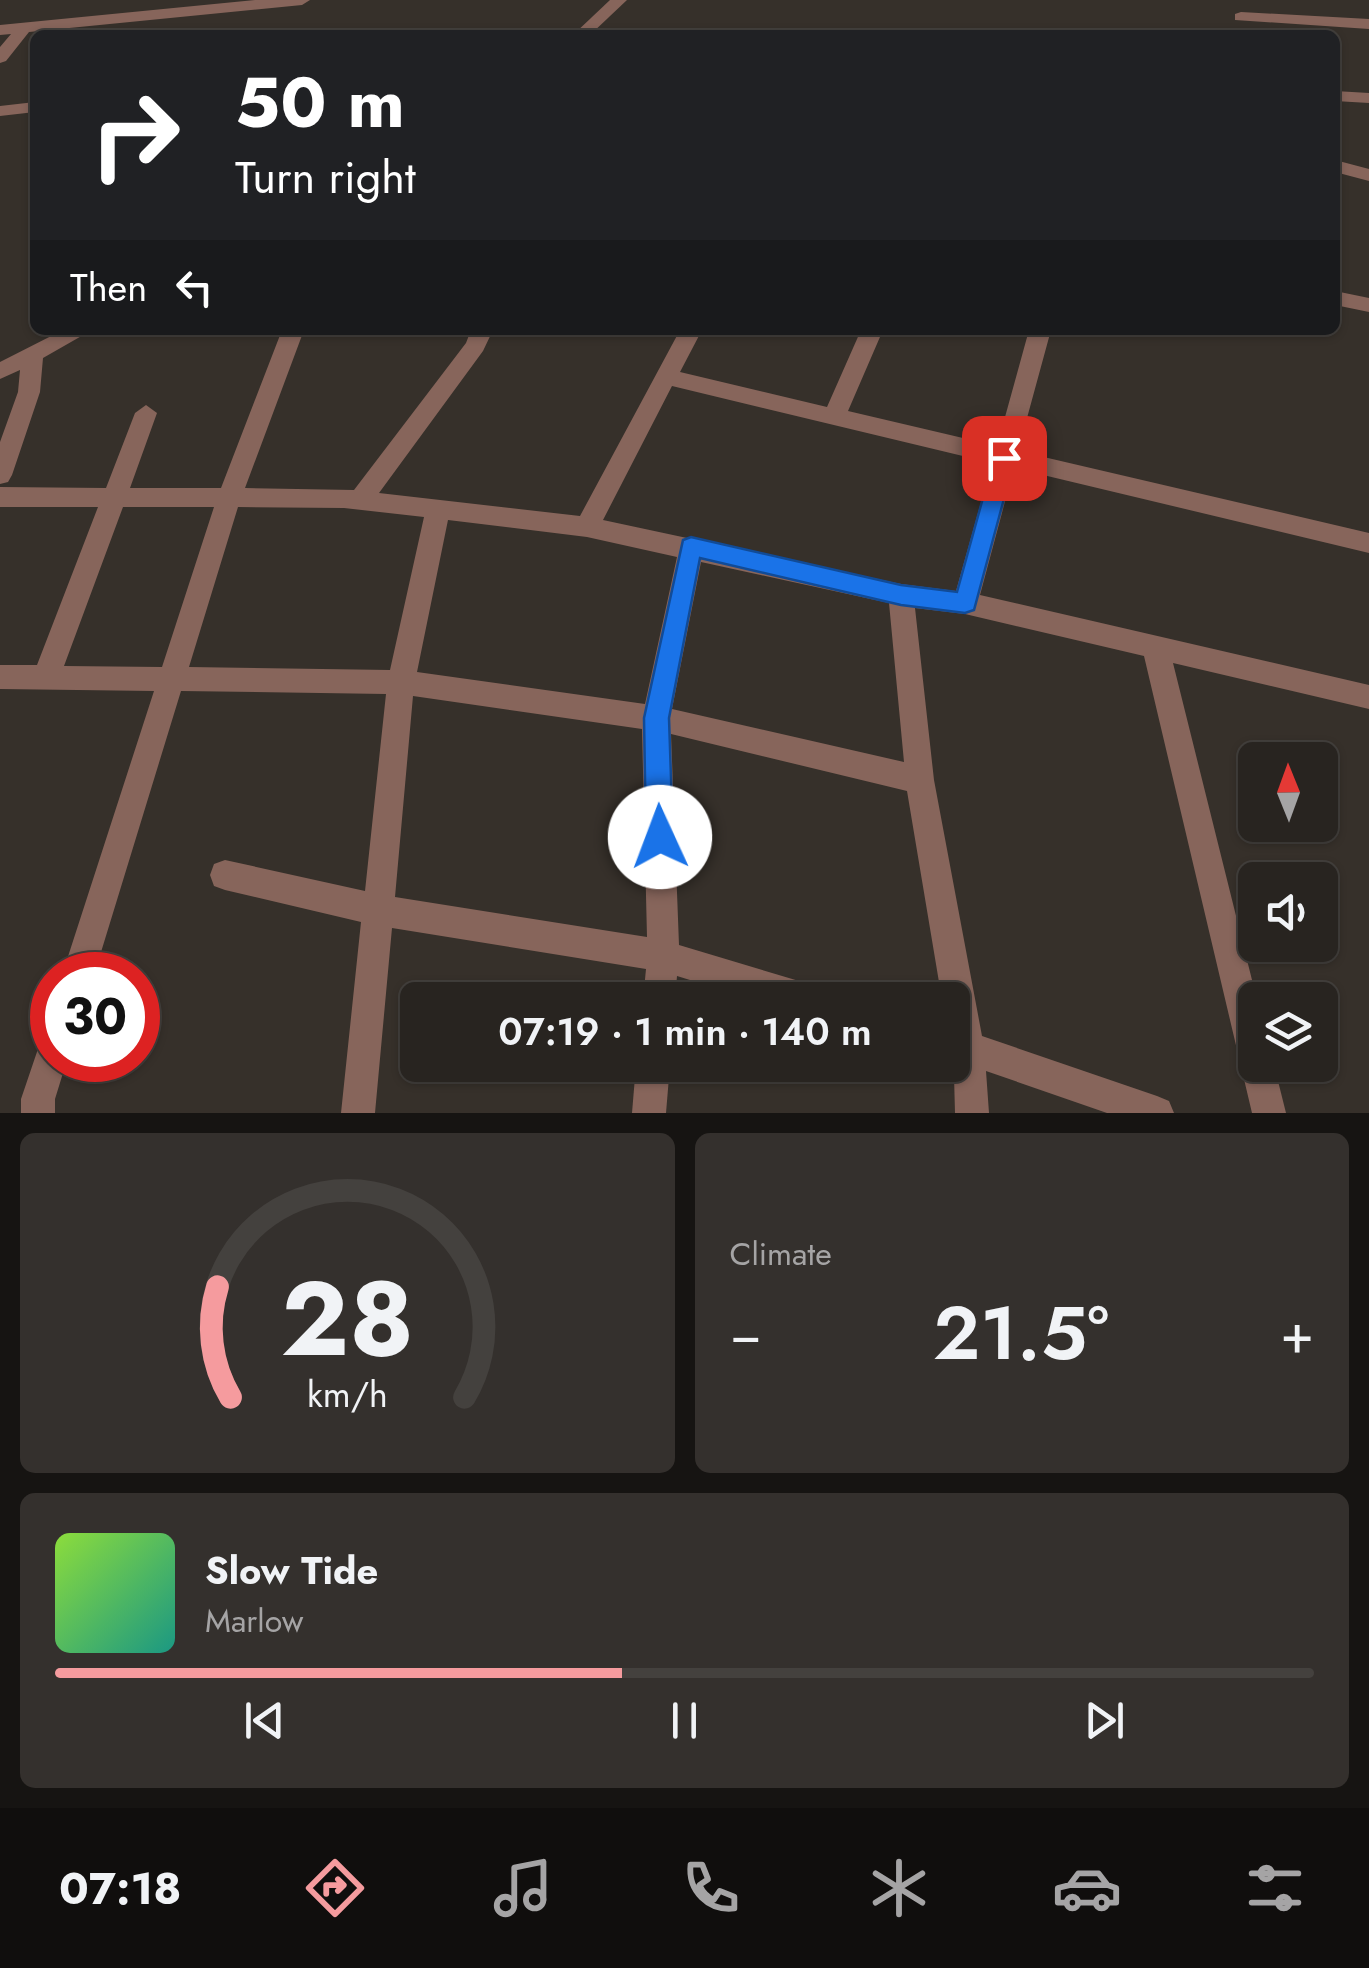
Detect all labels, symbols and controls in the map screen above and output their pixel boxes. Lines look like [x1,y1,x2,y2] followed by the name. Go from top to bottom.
[235,52,405,153] text: 50 m
[70,70,200,200] icon: right
[235,145,416,210] text: Turn right
[70,260,147,315] text: Then
[167,260,222,315] icon: left
[962,416,1047,501] pin
[977,431,1032,486] icon: arrive
[1238,742,1338,842] north arrow
[1238,742,1338,1082] map controls
[608,785,712,889] position arrow
[1238,862,1338,962] button: sound
[30,952,160,1082] speed limit sign: 30
[1238,982,1338,1082] button: layers
[498,1004,872,1059] text: 07:19 · 1 min · 140 m
[730,1231,832,1277] text: Climate
[281,1244,414,1394] text: 28
[933,1279,1109,1387] text: 21.5°
[730,1294,762,1374] text: −
[1280,1294,1314,1374] text: +
[307,1369,388,1420] text: km/h
[205,1543,378,1598] text: Slow Tide
[205,1598,303,1644] text: Marlow
[237,1693,292,1748] icon: previous
[657,1693,712,1748] icon: pause
[1077,1693,1132,1748] icon: next
[300,1853,370,1923] icon: directions
[488,1853,558,1923] icon: music
[676,1853,746,1923] icon: phone
[864,1853,934,1923] icon: climate
[1052,1853,1122,1923] icon: car
[1240,1853,1310,1923] icon: filters
[59,1856,182,1921] text: 07:18

